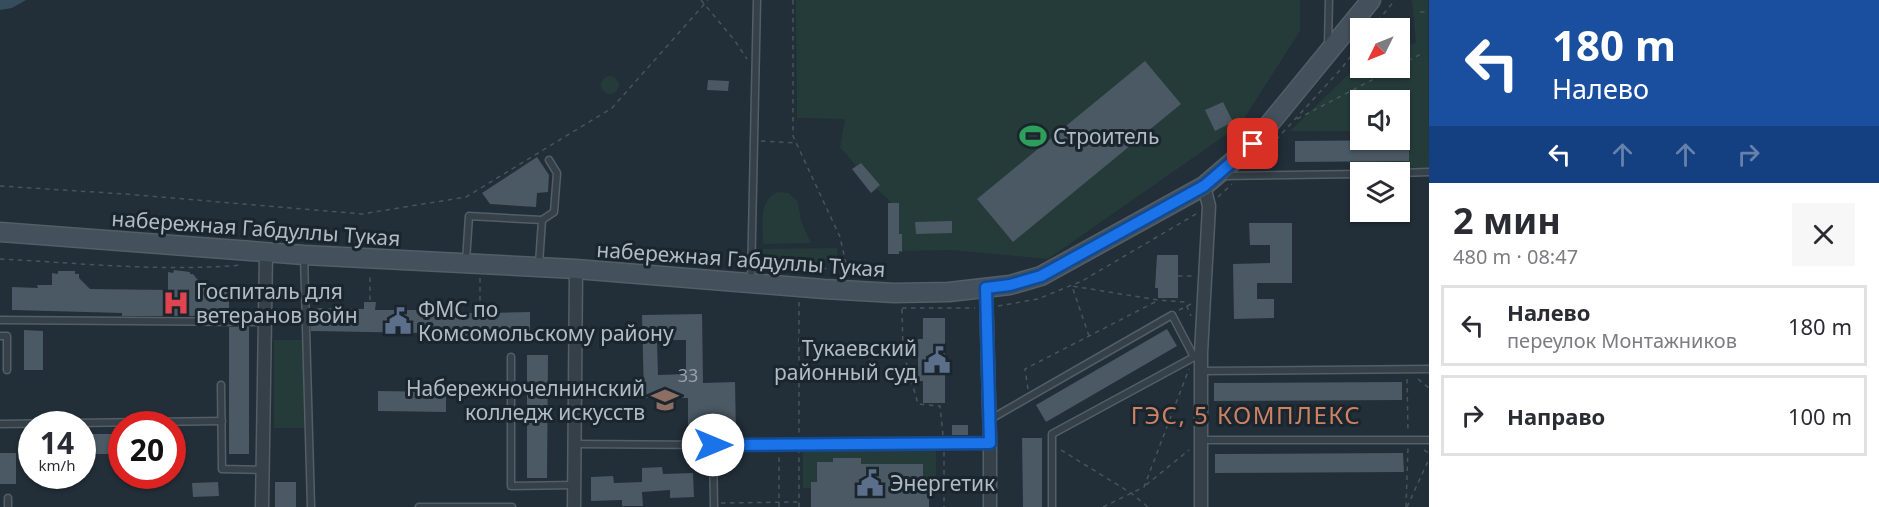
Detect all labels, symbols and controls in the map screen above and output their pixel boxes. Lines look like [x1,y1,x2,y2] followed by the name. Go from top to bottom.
[1552,16,1676,73] text: 180 m
[1350,18,1410,78] north arrow
[1350,18,1410,222] map controls
[1453,24,1531,102] icon: left
[1552,70,1649,107] text: Налево
[1350,90,1410,150] button: sound
[1227,118,1278,169] pin
[1018,121,1048,151] sports icon: Строитель
[1053,122,1159,150] place label: Строитель
[1236,127,1269,160] icon: arrive
[1543,138,1576,171] icon: left
[1606,138,1639,171] icon: ahead
[1669,138,1702,171] icon: ahead
[1732,138,1765,171] icon: right
[1350,162,1410,222] button: layers
[1453,196,1561,245] text: 2 мин
[1792,203,1855,266] button: close
[111,204,401,252] street label: набережная Габдуллы Тукая
[596,235,886,283] street label: набережная Габдуллы Тукая
[1453,243,1578,270] text: 480 m · 08:47
[196,277,358,329] place label: Госпиталь для ветеранов войн
[161,288,191,318] hospital icon: Госпиталь для ветеранов войн
[418,295,674,347] place label: ФМС по Комсомольскому району
[1507,297,1590,327] text: Налево
[383,306,413,336] public building icon: ФМС по Комсомольскому району
[1456,309,1489,342] icon: left
[1788,311,1852,341] text: 180 m
[1507,327,1737,354] text: переулок Монтажников
[774,334,917,386] place label: Тукаевский районный суд
[922,345,952,375] public building icon: Тукаевский районный суд
[678,363,698,387] house number: 33
[406,374,645,426] place label: Набережночелнинский колледж искусств
[650,385,680,415] school or university icon: Набережночелнинский колледж искусств
[1131,398,1361,431] district label: ГЭС, 5 КОМПЛЕКС
[1456,399,1489,432] icon: right
[1507,401,1605,431] text: Направо
[1788,401,1852,431] text: 100 m
[108,411,186,489] speed limit sign: 20
[681,413,745,477] position arrow
[40,422,74,463] text: 14
[39,455,75,475] text: km/h
[855,468,885,498] public building icon: Энергетик
[890,469,995,497] place label: Энергетик

